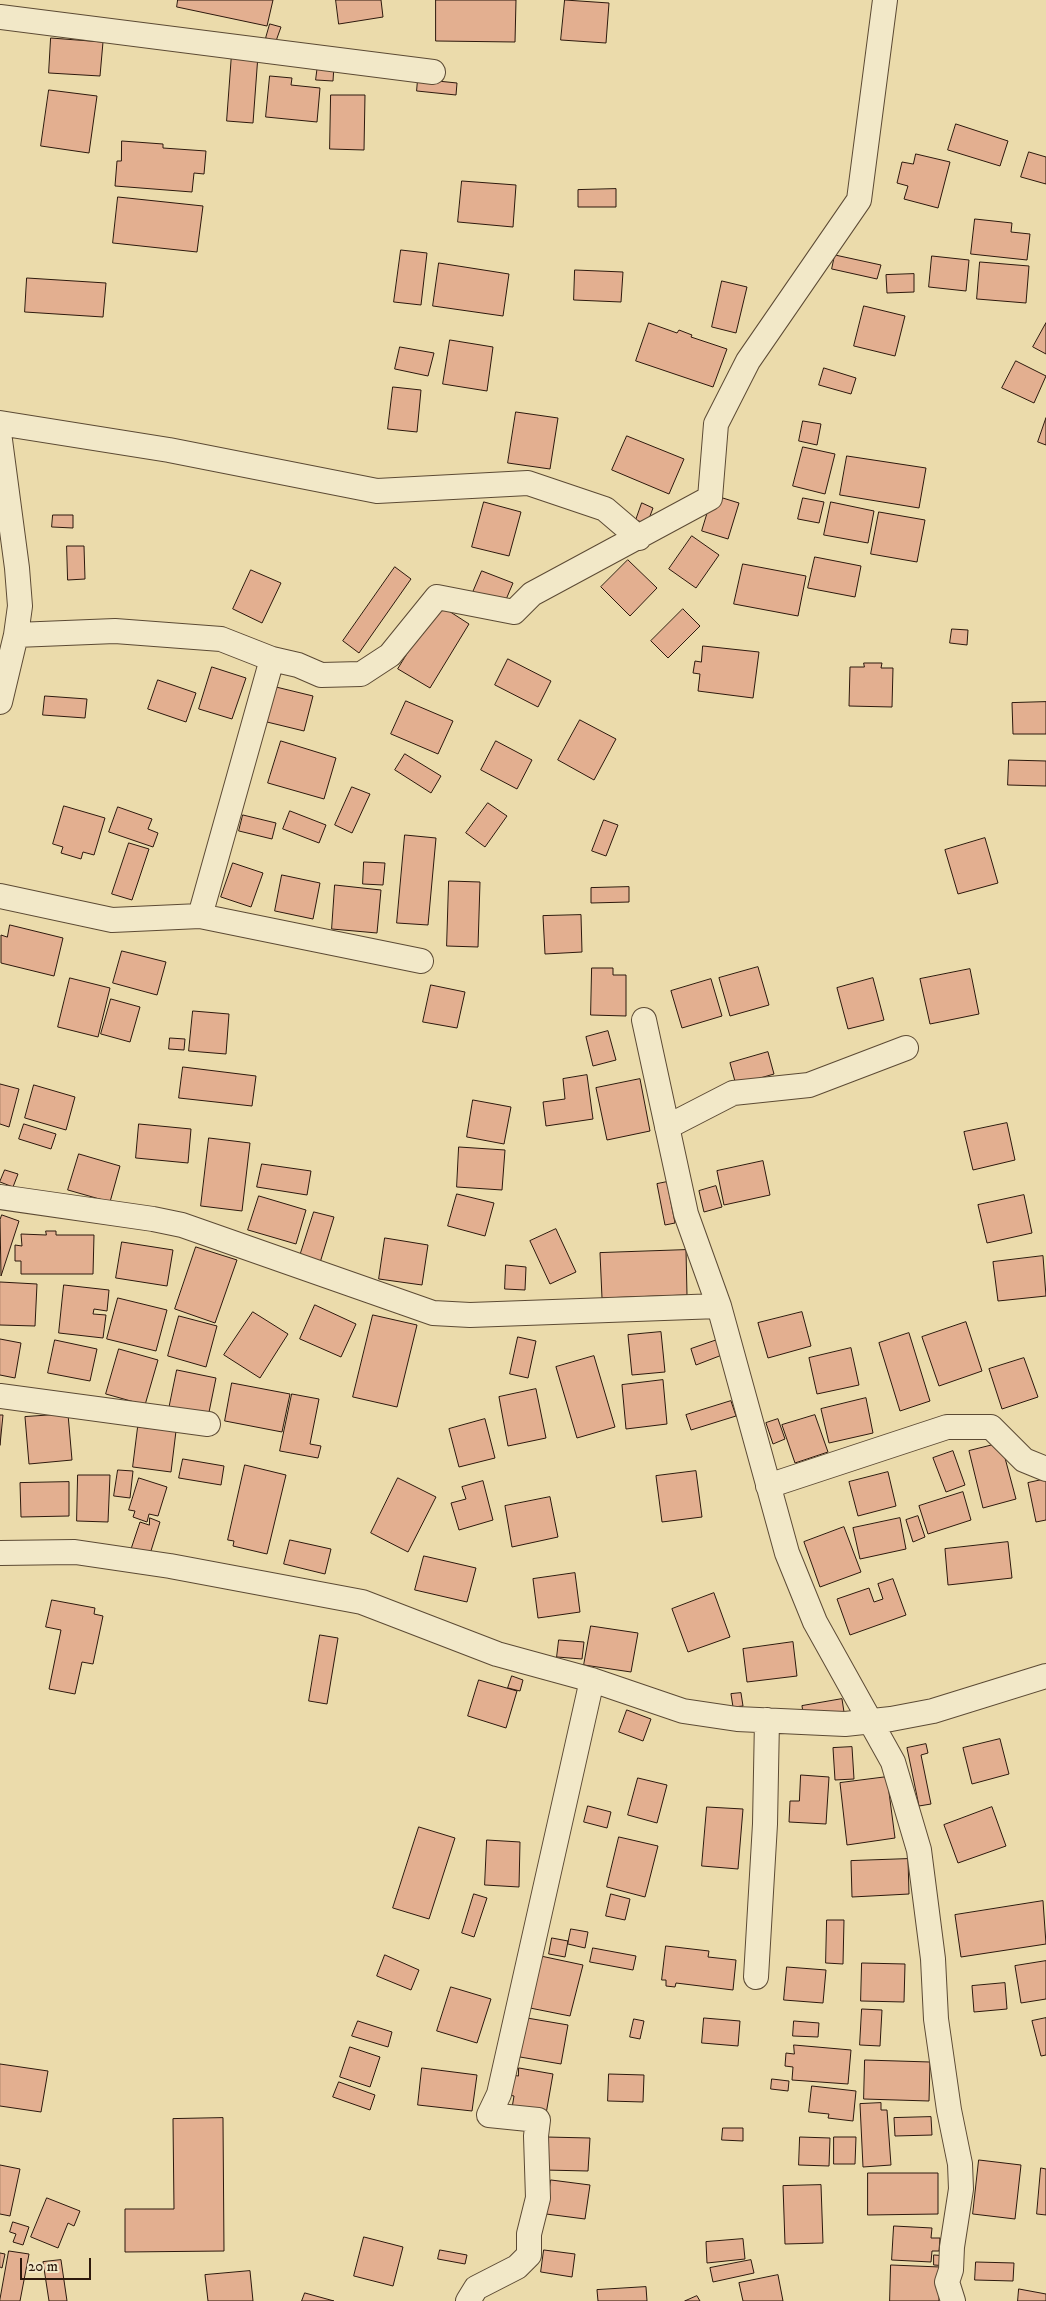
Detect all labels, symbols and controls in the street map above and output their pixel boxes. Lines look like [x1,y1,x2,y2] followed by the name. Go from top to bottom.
[22,2248,94,2280] scale bar
[28,2257,58,2276] text: 20 m

